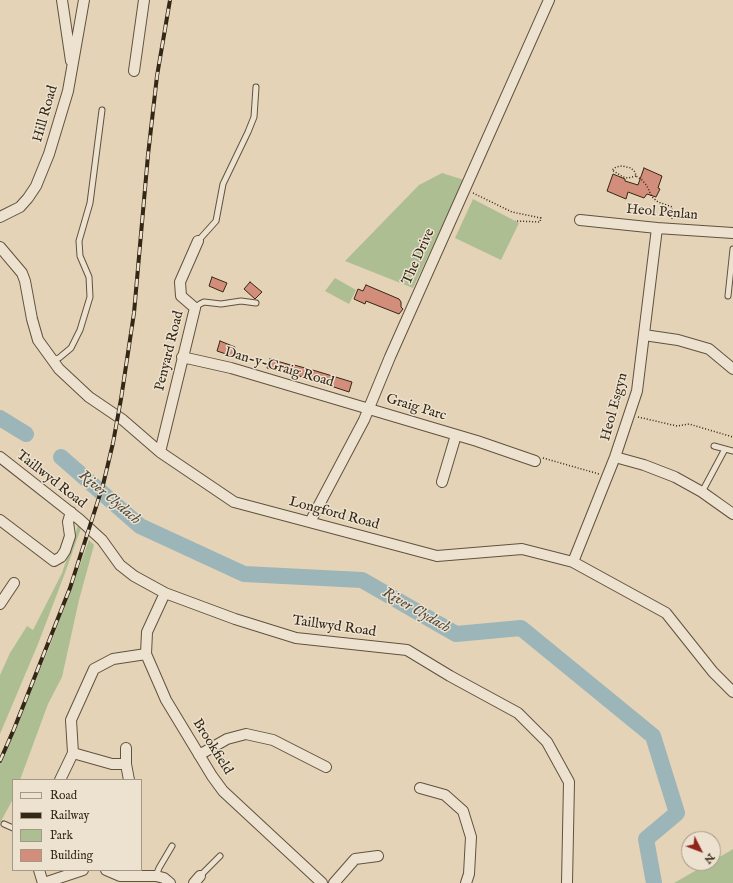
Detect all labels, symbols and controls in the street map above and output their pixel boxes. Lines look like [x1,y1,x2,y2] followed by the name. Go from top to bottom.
[30,84,62,144] street label: Hill Road
[626,202,698,224] street label: Heol Penlan
[399,226,439,288] street label: The Drive
[152,309,188,393] street label: Penyard Road
[222,344,336,392] street label: Dan-y-Graig Road
[598,371,632,443] street label: Heol Esgyn
[384,391,448,425] street label: Graig Parc
[13,447,89,513] street label: Taillwyd Road
[74,467,144,529] water label: River Clydach
[287,494,381,534] street label: Longford Road
[379,584,453,638] water label: River Clydach
[291,613,377,641] street label: Taillwyd Road
[188,716,236,778] street label: Brookfield
[12,779,142,871] legend
[50,788,77,803] text: Road
[50,808,89,823] text: Railway
[50,828,73,843] text: Park
[681,831,721,871] north arrow
[50,848,93,863] text: Building
[701,850,718,867] text: N

